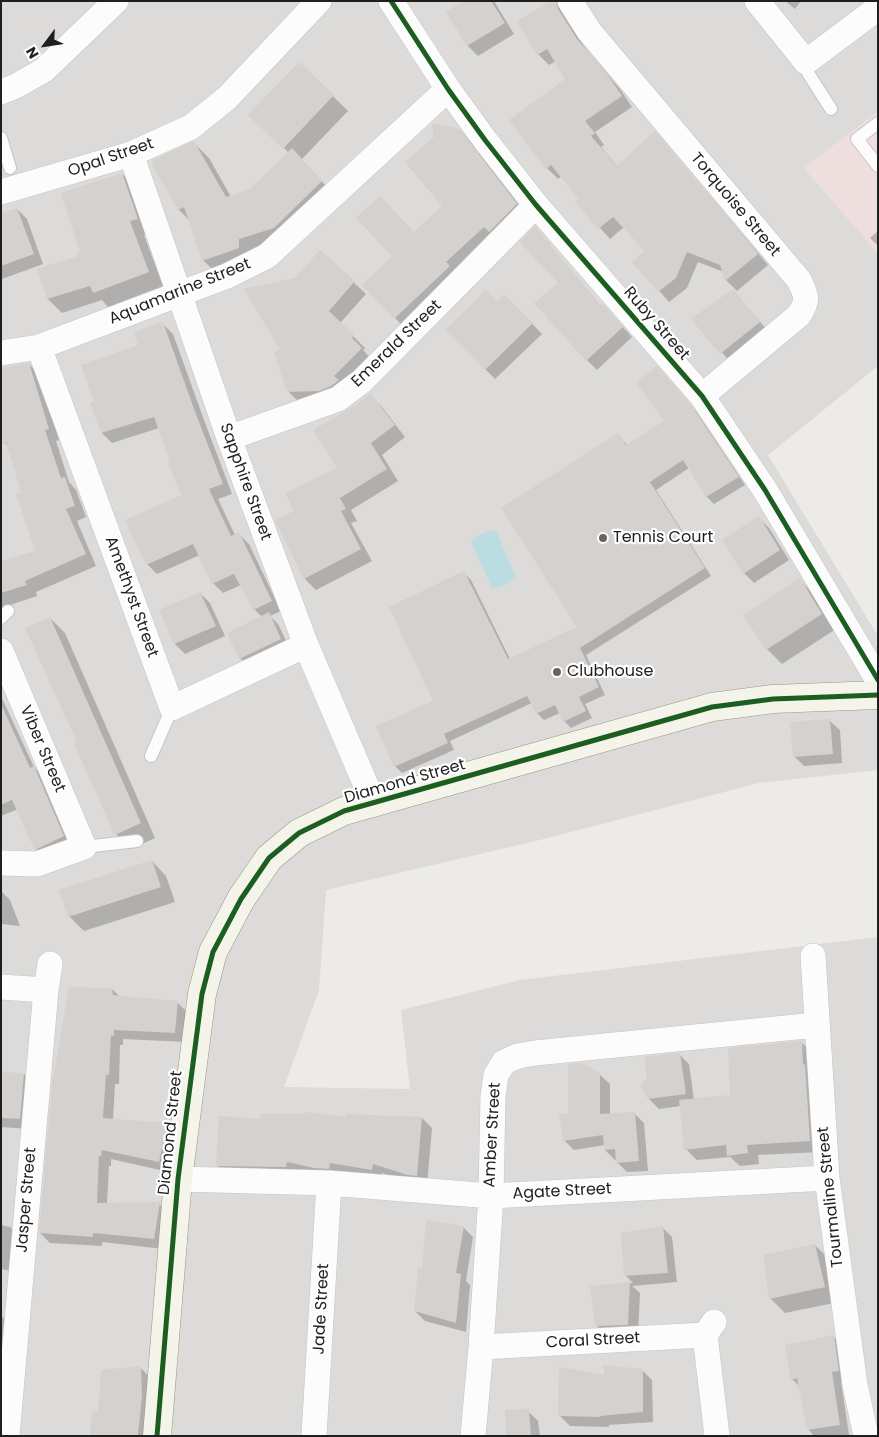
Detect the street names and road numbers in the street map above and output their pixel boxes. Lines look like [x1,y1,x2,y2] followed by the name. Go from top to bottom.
[66,134,156,182] street label: Opal Street
[686,149,784,261] street label: Torquoise Street
[106,255,254,329] street label: Aquamarine Street
[619,283,693,365] street label: Ruby Street
[348,296,446,392] street label: Emerald Street
[215,421,275,543] street label: Sapphire Street
[100,534,162,660] street label: Amethyst Street
[15,703,69,795] street label: Viber Street
[342,756,468,808] street label: Diamond Street
[155,1070,187,1196] street label: Diamond Street
[481,1082,505,1188] street label: Amber Street
[814,1126,848,1268] street label: Tourmaline Street
[13,1147,41,1253] street label: Jasper Street
[512,1180,612,1204] street label: Agate Street
[310,1263,334,1355] street label: Jade Street
[545,1329,641,1353] street label: Coral Street

